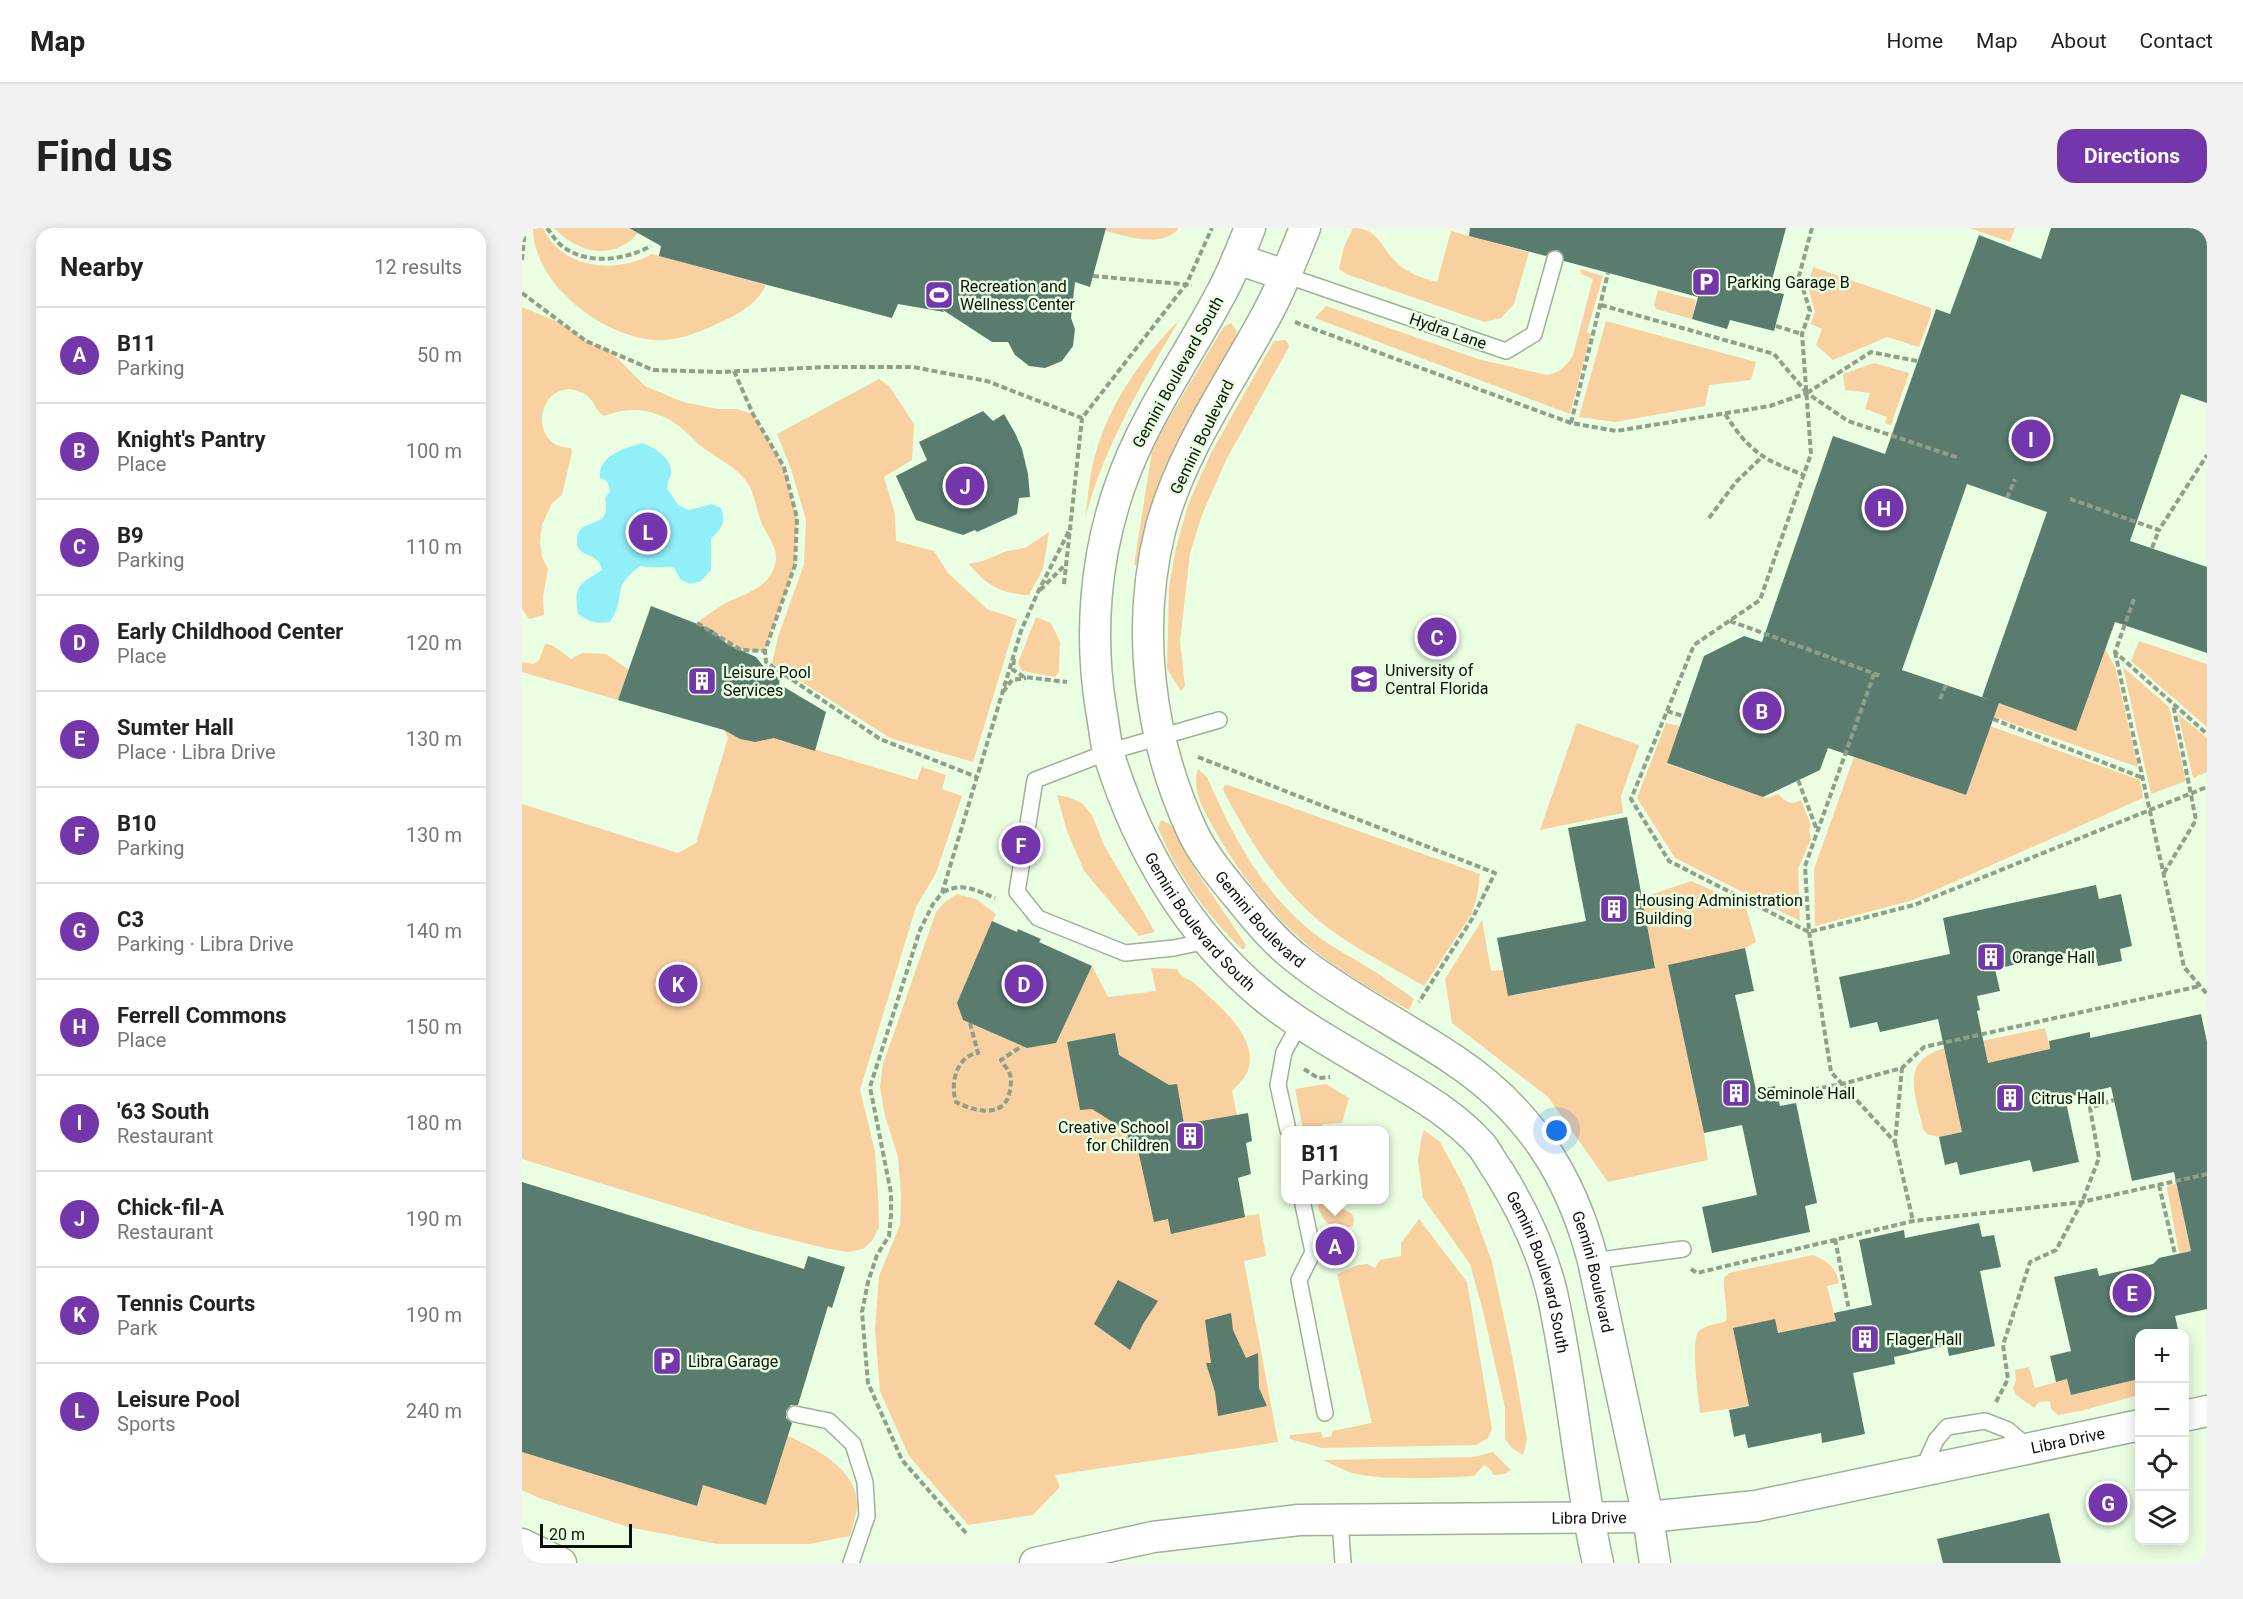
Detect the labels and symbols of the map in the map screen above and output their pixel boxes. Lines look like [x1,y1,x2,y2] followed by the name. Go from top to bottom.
[1690,266,1722,298] parking icon: Parking Garage B
[1727,273,1850,292] place label: Parking Garage B
[960,277,1075,314] place label: Recreation and Wellness Center
[923,279,955,311] sports icon: Recreation and Wellness Center
[1128,293,1228,451] street label: Gemini Boulevard South
[1407,309,1489,353] street label: Hydra Lane
[1166,377,1238,497] street label: Gemini Boulevard
[2012,416,2050,462] pin: I
[946,464,984,508] pin: J
[1864,486,1904,530] pin: H
[628,510,668,554] pin: L
[1418,614,1456,660] pin: C
[1385,661,1489,698] place label: University of Central Florida
[723,663,811,700] place label: Leisure Pool Services
[1348,663,1380,695] school or university icon: University of Central Florida
[686,665,718,697] building icon: Leisure Pool Services
[1742,688,1782,734] pin: B
[1002,822,1040,868] pin: F
[1141,849,1259,995] street label: Gemini Boulevard South
[1211,867,1309,971] street label: Gemini Boulevard
[1635,891,1803,928] place label: Housing Administration Building
[1598,893,1630,925] building icon: Housing Administration Building
[1975,941,2007,973] building icon: Orange Hall
[2012,948,2095,967] place label: Orange Hall
[658,962,698,1006] pin: K
[1004,962,1044,1006] pin: D
[1720,1077,1752,1109] building icon: Seminole Hall
[1994,1082,2026,1114] building icon: Citrus Hall
[1757,1084,1855,1103] place label: Seminole Hall
[2031,1089,2105,1108] place label: Citrus Hall
[1542,1116,1571,1145] your location
[1058,1118,1169,1155] place label: Creative School for Children
[1174,1120,1206,1152] building icon: Creative School for Children
[1503,1188,1573,1355] street label: Gemini Boulevard South
[1568,1208,1618,1334] street label: Gemini Boulevard
[1316,1224,1354,1268] pin: A
[2112,1270,2152,1316] pin: E
[1849,1323,1881,1355] building icon: Flager Hall
[1886,1330,1962,1349] place label: Flager Hall
[651,1345,683,1377] parking icon: Libra Garage
[688,1352,778,1371] place label: Libra Garage
[2029,1423,2107,1457] street label: Libra Drive
[2088,1480,2128,1526] pin: G
[1551,1508,1627,1527] street label: Libra Drive
[540,1521,632,1548] scale bar

